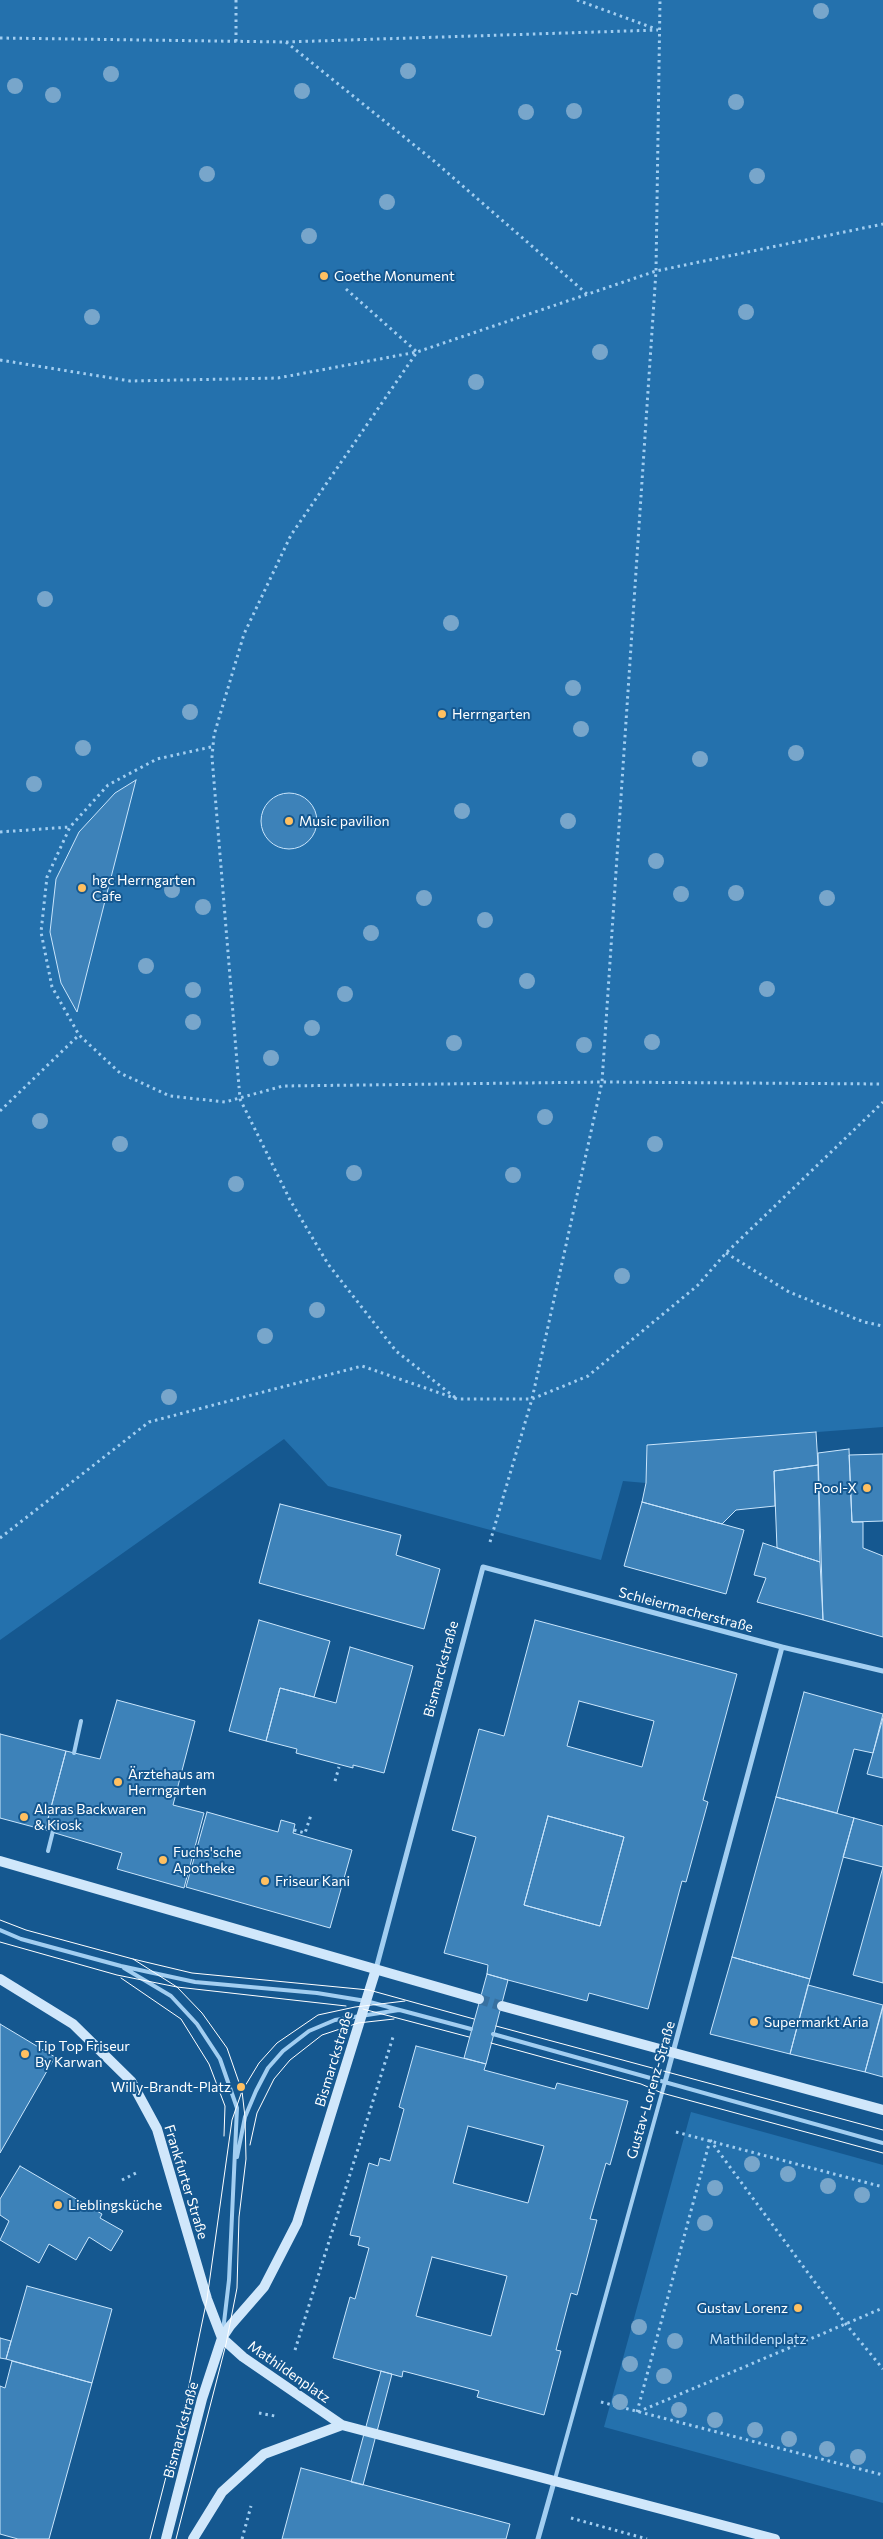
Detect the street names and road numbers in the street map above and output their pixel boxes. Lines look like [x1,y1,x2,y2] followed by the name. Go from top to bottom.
[617,1584,755,1636] street label: Schleiermacherstraße
[420,1619,462,1719] street label: Bismarckstraße
[311,2009,357,2109] street label: Bismarckstraße
[623,2019,679,2161] street label: Gustav-Lorenz-Straße
[161,2123,211,2241] street label: Frankfurter Straße
[245,2337,333,2407] street label: Mathildenplatz
[160,2380,202,2480] street label: Bismarckstraße

